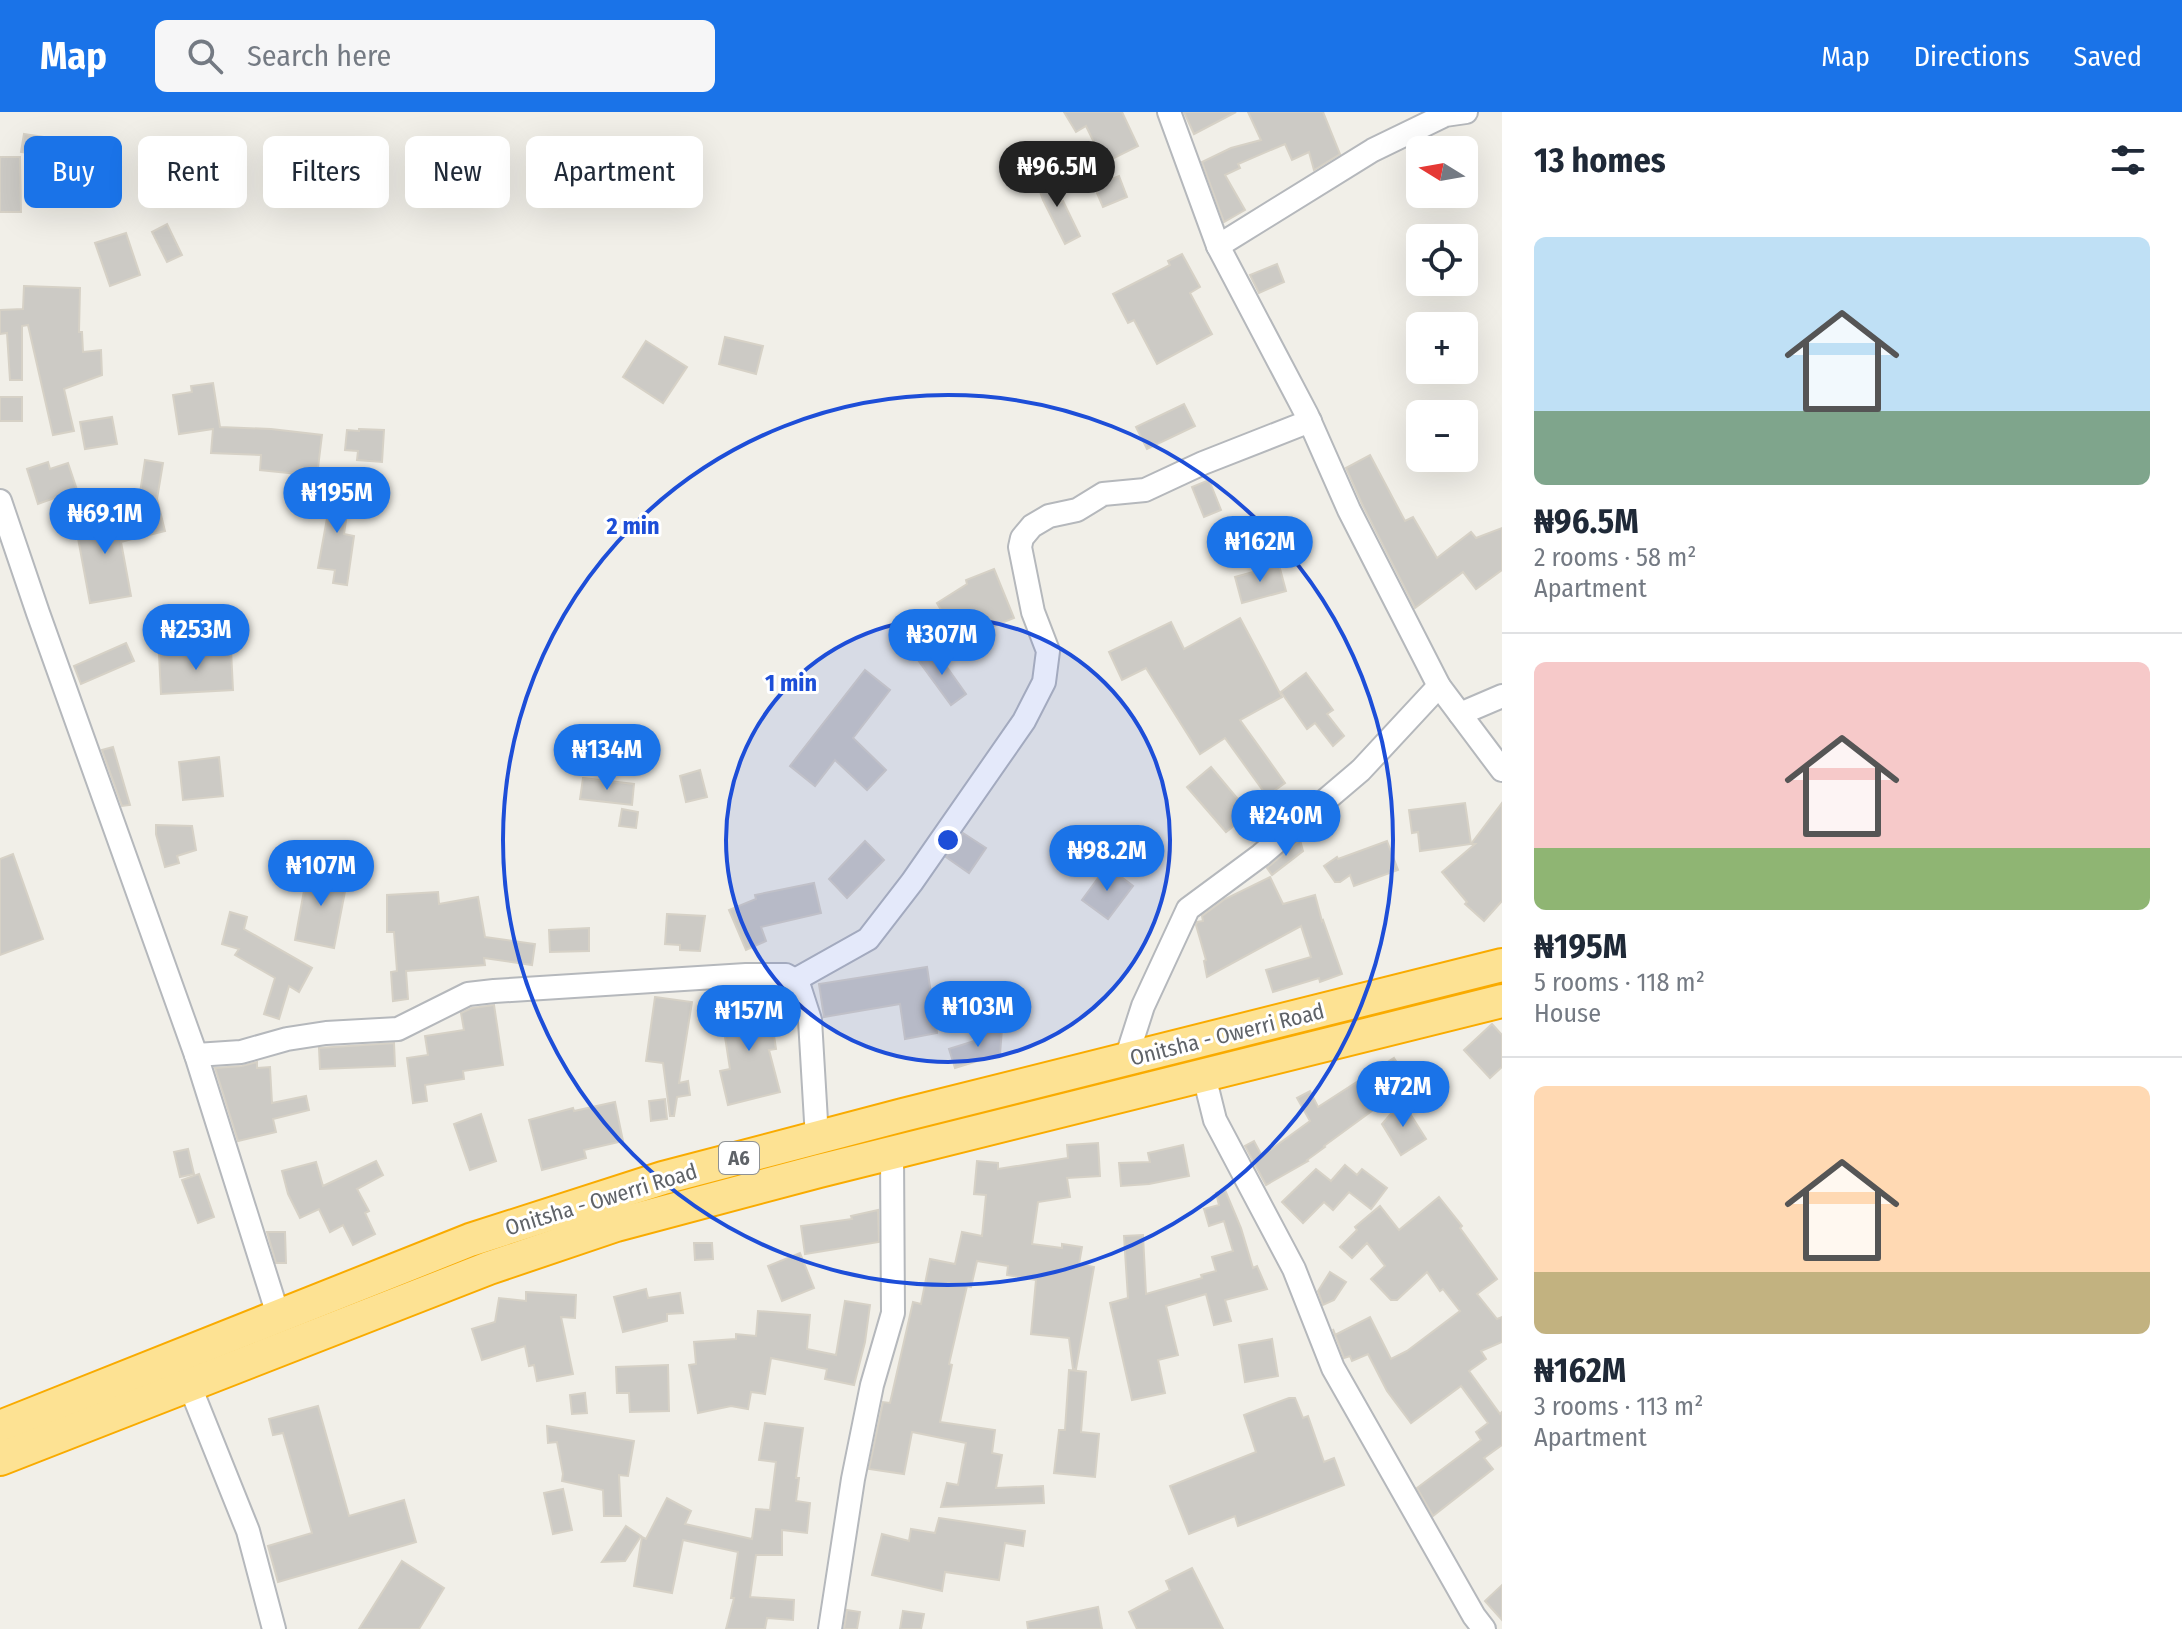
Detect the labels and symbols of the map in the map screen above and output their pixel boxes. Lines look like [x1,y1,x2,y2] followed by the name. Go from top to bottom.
[1406,136,1478,208] north arrow
[992,141,1122,209] pin: ₦96.5M
[281,467,393,535] pin: ₦195M
[40,488,170,556] pin: ₦69.1M
[605,512,660,540] text: 2 min
[1204,516,1316,584] pin: ₦162M
[140,604,252,672] pin: ₦253M
[886,609,998,677] pin: ₦307M
[765,669,817,697] text: 1 min
[551,724,663,792] pin: ₦134M
[1230,790,1342,858] pin: ₦240M
[1042,825,1172,893] pin: ₦98.2M
[934,826,962,854] centre of rings
[265,840,377,908] pin: ₦107M
[922,981,1034,1049] pin: ₦103M
[693,985,805,1053] pin: ₦157M
[1127,997,1327,1072] street label: Onitsha - Owerri Road
[1356,1061,1450,1129] pin: ₦72M
[719,1142,759,1174] road number: A6
[502,1157,700,1242] street label: Onitsha - Owerri Road

